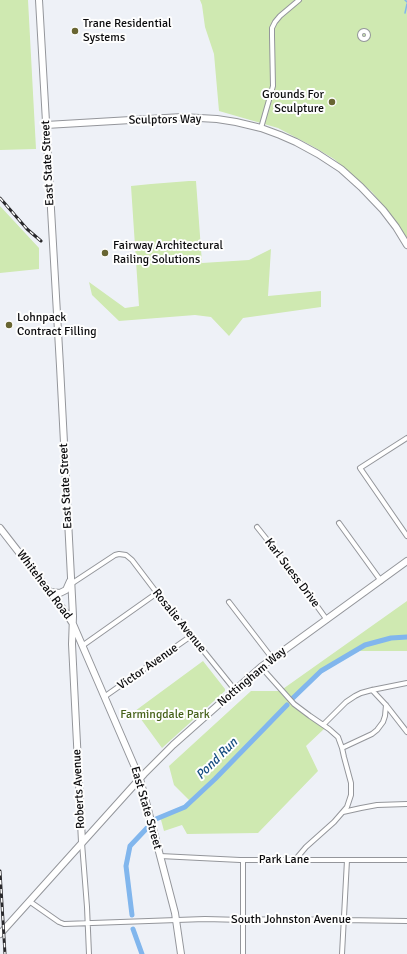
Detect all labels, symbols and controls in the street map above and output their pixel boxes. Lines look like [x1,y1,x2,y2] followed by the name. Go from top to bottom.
[83,17,172,45] place label: Trane Residential Systems
[70,26,80,36] marker: Trane Residential Systems
[262,88,324,116] place label: Grounds For Sculpture
[327,97,337,107] marker: Grounds For Sculpture
[129,112,201,128] street label: Sculptors Way
[39,120,57,206] street label: East State Street
[113,239,223,267] place label: Fairway Architectural Railing Solutions
[100,248,110,258] marker: Fairway Architectural Railing Solutions
[17,311,97,339] place label: Lohnpack Contract Filling
[4,320,14,330] marker: Lohnpack Contract Filling
[57,443,75,529] street label: East State Street
[261,536,323,610] street label: Karl Suess Drive
[13,547,75,623] street label: Whitehead Road
[149,586,209,656] street label: Rosalie Avenue
[115,641,181,693] street label: Victor Avenue
[215,644,289,710] street label: Nottingham Way
[120,708,210,722] park label: Farmingdale Park
[193,735,241,783] water label: Pond Run
[70,749,88,829] street label: Roberts Avenue
[127,765,165,851] street label: East State Street
[259,853,309,867] street label: Park Lane
[231,913,351,927] street label: South Johnston Avenue

